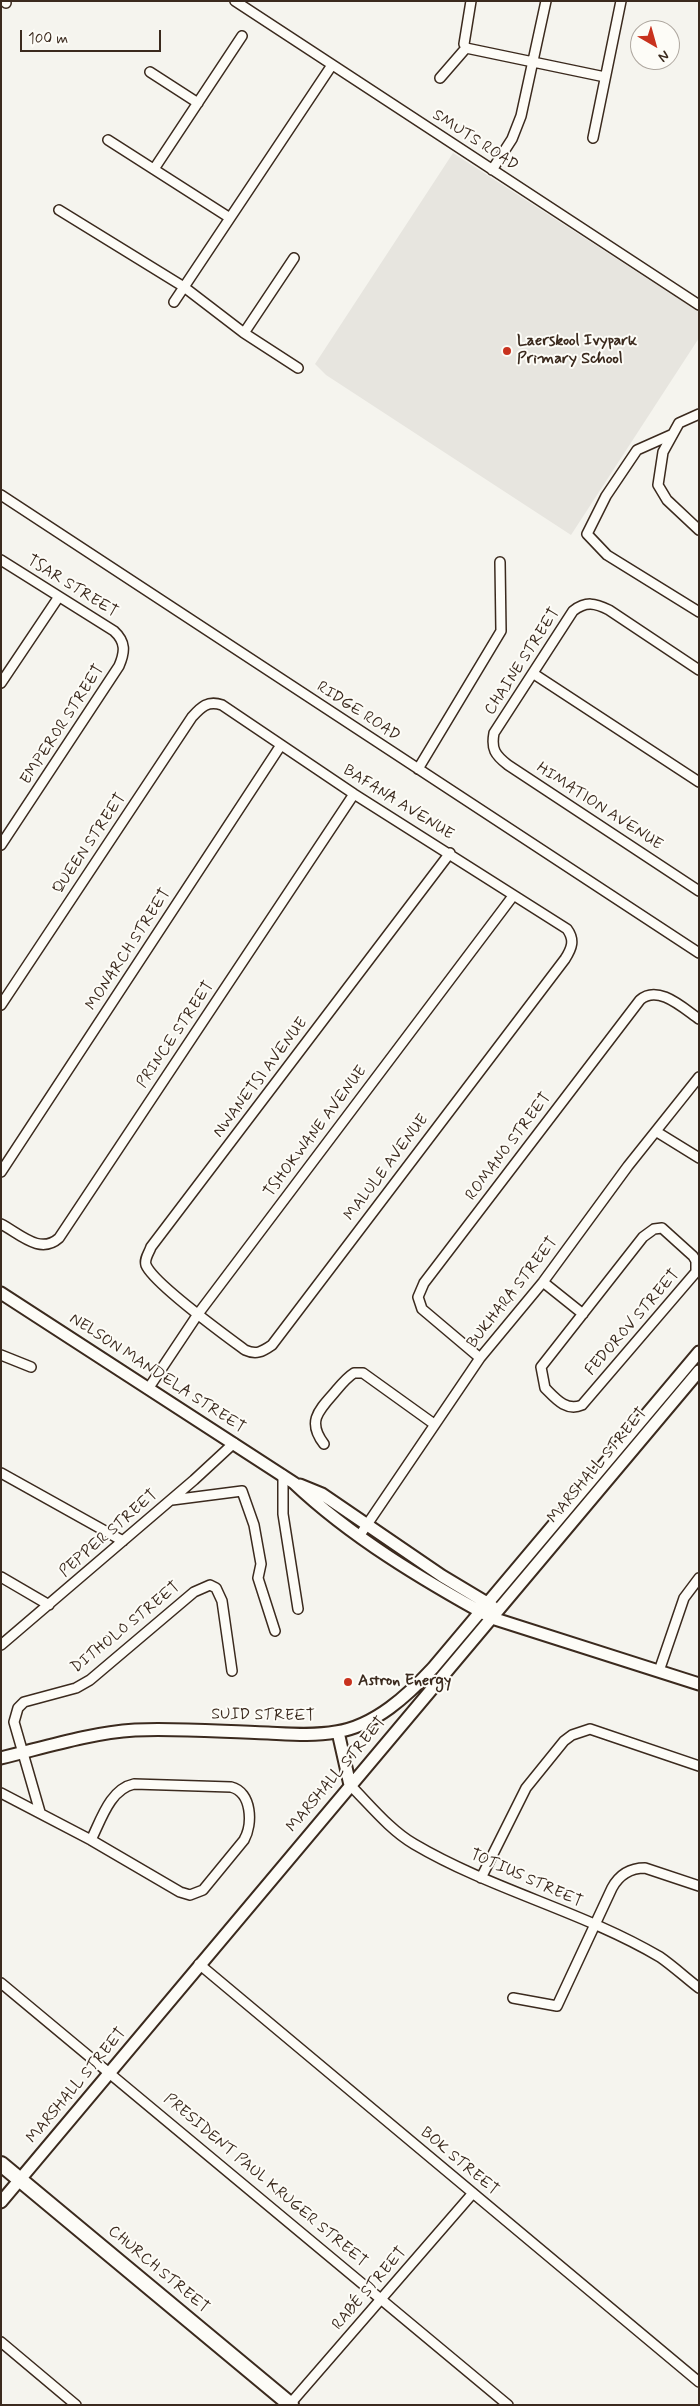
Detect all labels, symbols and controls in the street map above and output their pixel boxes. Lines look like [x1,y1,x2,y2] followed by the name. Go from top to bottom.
[22,20,164,52] scale bar
[630,20,680,70] north arrow
[28,29,68,49] text: 100 m
[654,46,673,66] text: N
[428,106,522,176] street label: SMUTS ROAD
[517,332,637,370] place label: Laerskool Ivypark Primary School
[501,345,513,357] marker: Laerskool Ivypark Primary School
[23,551,121,623] street label: TSAR STREET
[481,605,565,719] street label: CHAINE STREET
[17,661,109,789] street label: EMPEROR STREET
[313,678,403,746] street label: RIDGE ROAD
[532,759,666,855] street label: HIMATION AVENUE
[339,761,457,845] street label: BAFANA AVENUE
[49,790,131,898] street label: QUEEN STREET
[82,886,176,1014] street label: MONARCH STREET
[133,978,219,1092] street label: PRINCE STREET
[210,1014,312,1142] street label: NWANETSI AVENUE
[260,1063,372,1201] street label: TSHOKWANE AVENUE
[462,1089,556,1205] street label: ROMANO STREET
[341,1111,433,1225] street label: MALULE AVENUE
[463,1233,563,1353] street label: BUKHARA STREET
[582,1266,684,1380] street label: FEDOROV STREET
[65,1310,249,1438] street label: NELSON MANDELA STREET
[544,1404,652,1528] street label: MARSHALL STREET
[56,1486,162,1582] street label: PEPPER STREET
[68,1578,184,1678] street label: DITHOLO STREET
[358,1672,451,1692] place label: Astron Energy
[342,1676,354,1688] marker: Astron Energy
[211,1705,315,1727] street label: SUID STREET
[283,1713,391,1837] street label: MARSHALL STREET
[467,1846,585,1912] street label: TOTIUS STREET
[23,2024,131,2148] street label: MARSHALL STREET
[159,2090,371,2272] street label: PRESIDENT PAUL KRUGER STREET
[416,2124,502,2200] street label: BOK STREET
[103,2222,213,2318] street label: CHURCH STREET
[329,2244,411,2334] street label: RABÉ STREET

